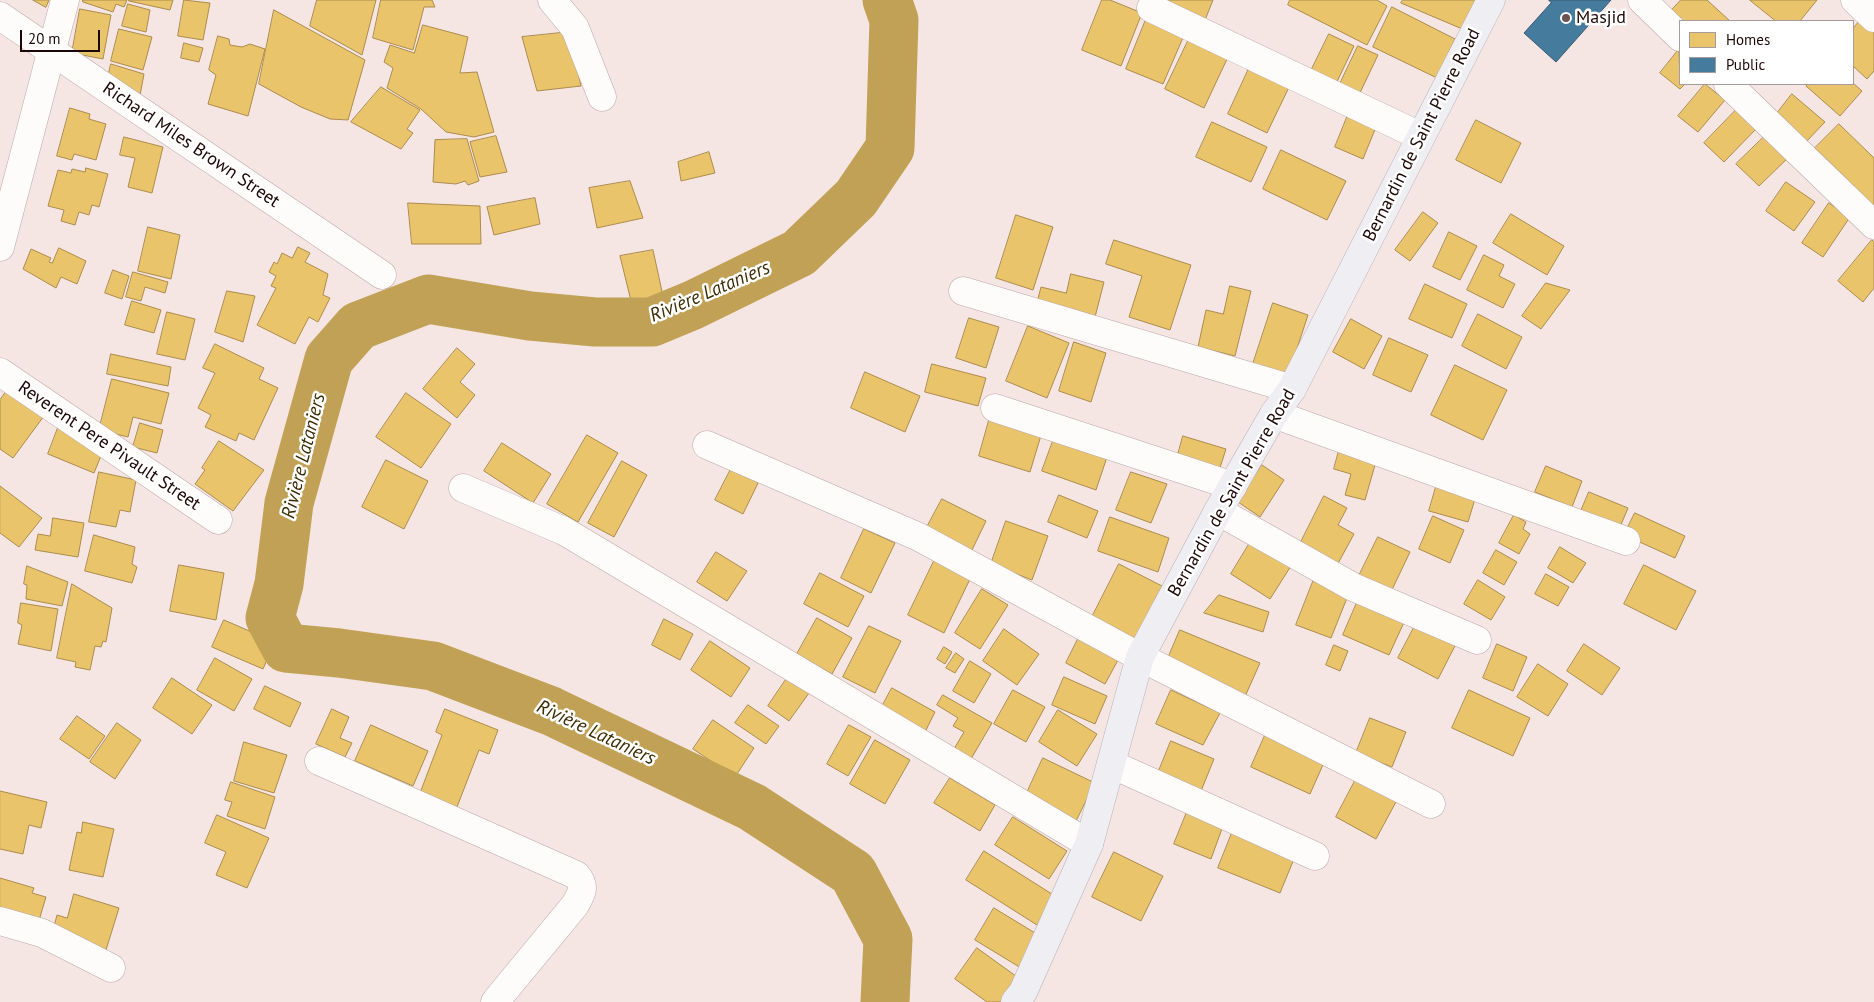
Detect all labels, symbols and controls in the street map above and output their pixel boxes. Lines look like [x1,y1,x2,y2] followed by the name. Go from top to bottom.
[1576,7,1626,29] place label: Masjid
[1560,12,1572,24] marker: Masjid
[22,20,102,52] scale bar
[1679,20,1854,85] legend
[1359,25,1485,245] street label: Bernardin de Saint Pierre Road
[28,29,61,48] text: 20 m
[1726,30,1770,49] text: Homes
[1726,55,1765,74] text: Public
[98,78,284,212] street label: Richard Miles Brown Street
[647,256,773,328] water label: Rivière Lataniers
[14,377,204,515] street label: Reverent Pere Pivault Street
[1164,385,1300,601] street label: Bernardin de Saint Pierre Road
[277,391,331,521] water label: Rivière Lataniers
[533,696,659,770] water label: Rivière Lataniers

